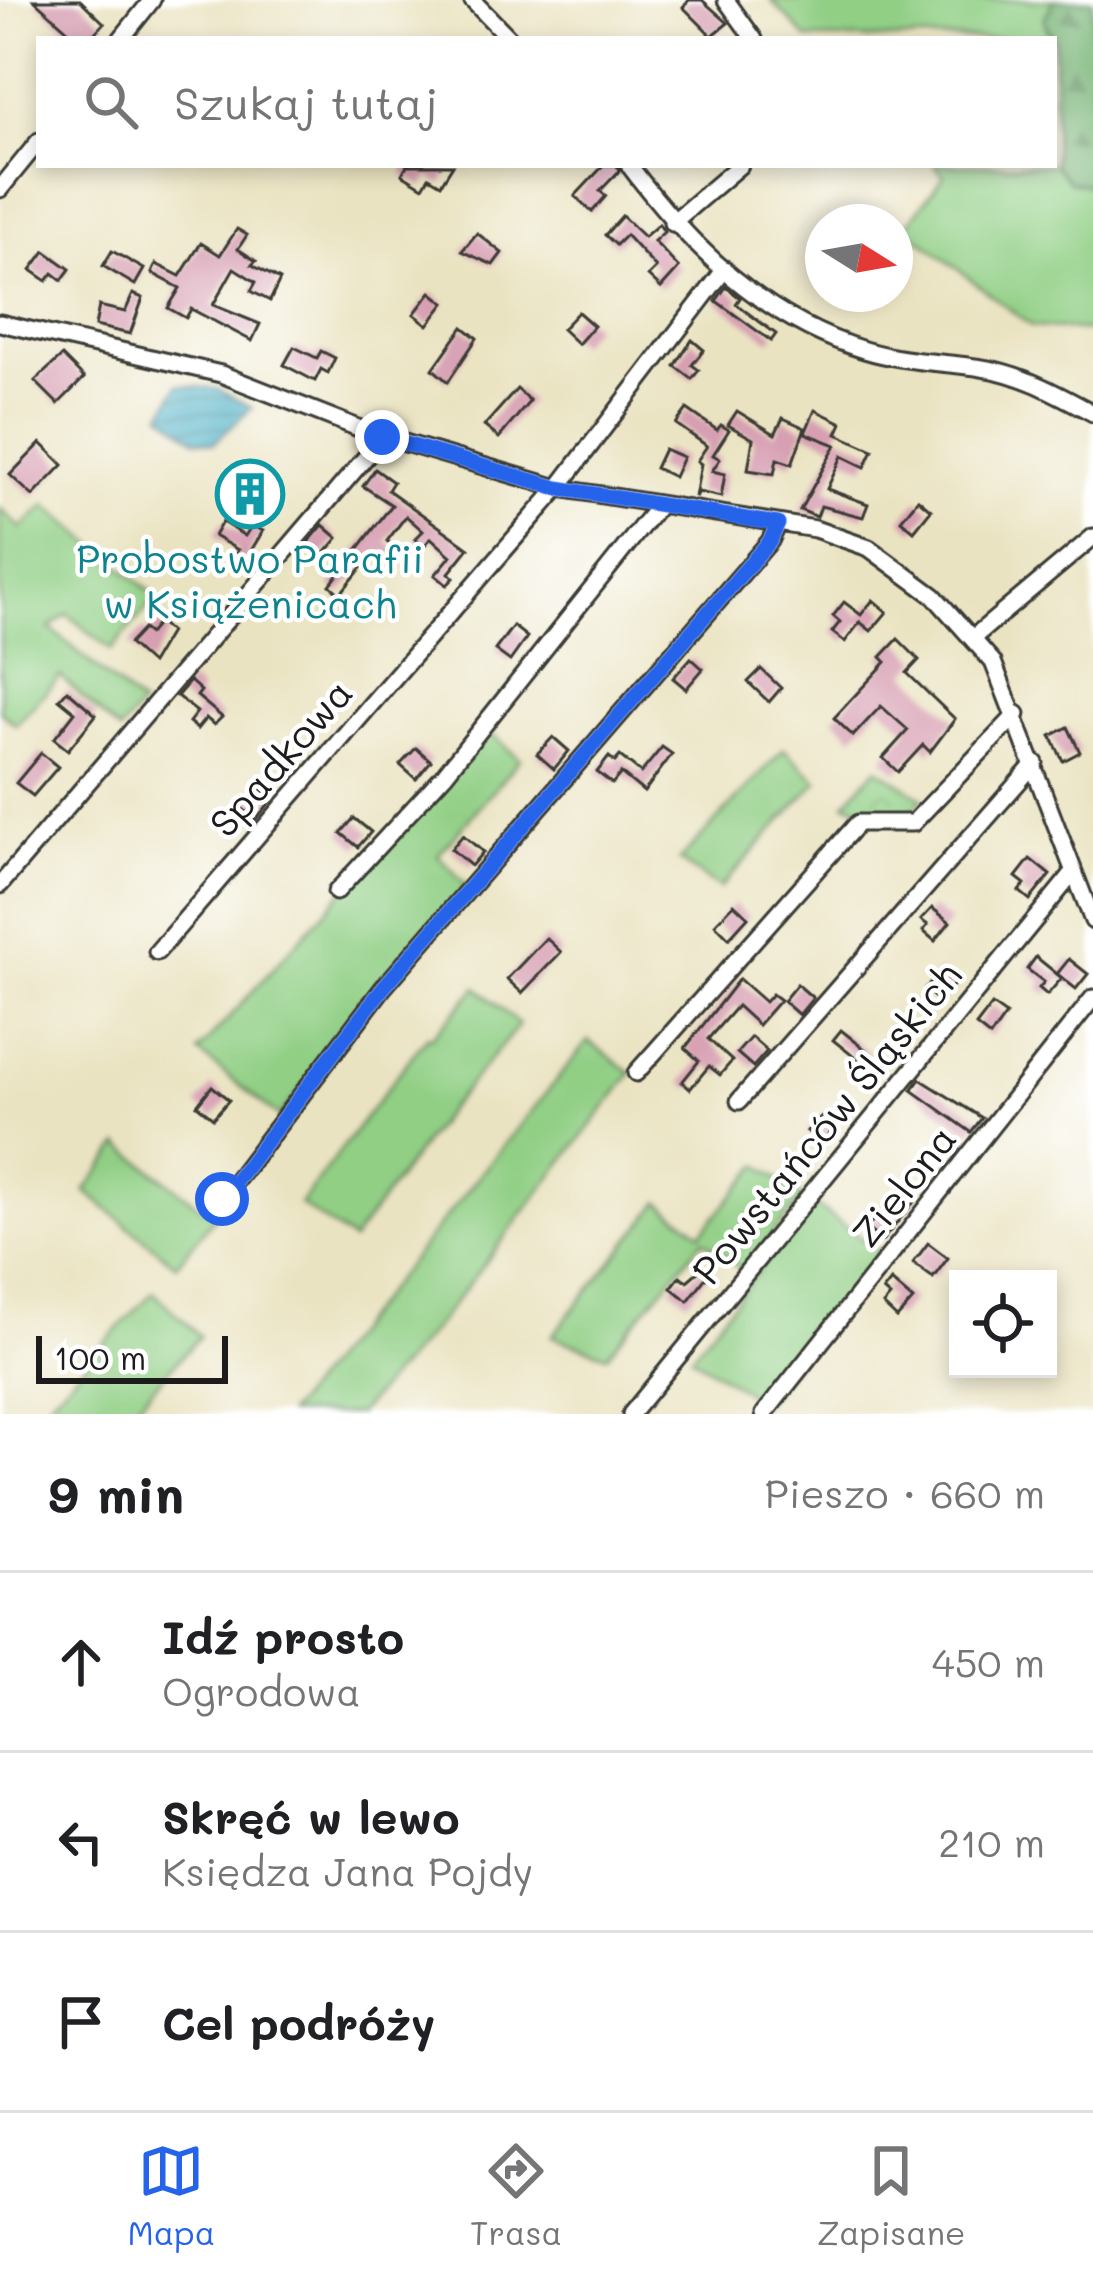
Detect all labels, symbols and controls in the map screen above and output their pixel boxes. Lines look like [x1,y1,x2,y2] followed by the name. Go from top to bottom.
[36,36,1057,168] search box
[78,69,144,135] icon: search
[174,73,438,131] text: Szukaj tutaj
[805,204,913,312] north arrow
[355,410,409,464] route end
[215,459,285,529] building icon: Probostwo Parafii w Książenicach
[76,532,424,628] place label: Probostwo Parafii w Książenicach
[197,667,363,847] street label: Spadkowa
[680,950,972,1294] street label: Powstańców Śląskich
[839,1114,966,1256] street label: Zielona
[195,1172,249,1226] route start
[949,1270,1057,1378] map controls
[949,1270,1057,1378] button: locate
[36,1330,228,1383] scale bar
[54,1335,146,1378] text: 100 m
[48,1459,184,1526] text: 9 min
[765,1467,1045,1518] text: Pieszo · 660 m
[162,1607,404,1665] text: Idź prosto
[48,1629,114,1695] icon: ahead
[932,1636,1045,1687] text: 450 m
[162,1665,361,1716] text: Ogrodowa
[162,1787,460,1845] text: Skręć w lewo
[48,1809,114,1875] icon: left
[938,1816,1045,1867] text: 210 m
[162,1845,533,1896] text: Księdza Jana Pojdy
[48,1989,114,2055] icon: arrive
[162,1993,435,2051] text: Cel podróży
[127,2138,215,2253] tab: Mapa
[470,2138,562,2253] tab: Trasa
[817,2138,966,2253] tab: Zapisane

